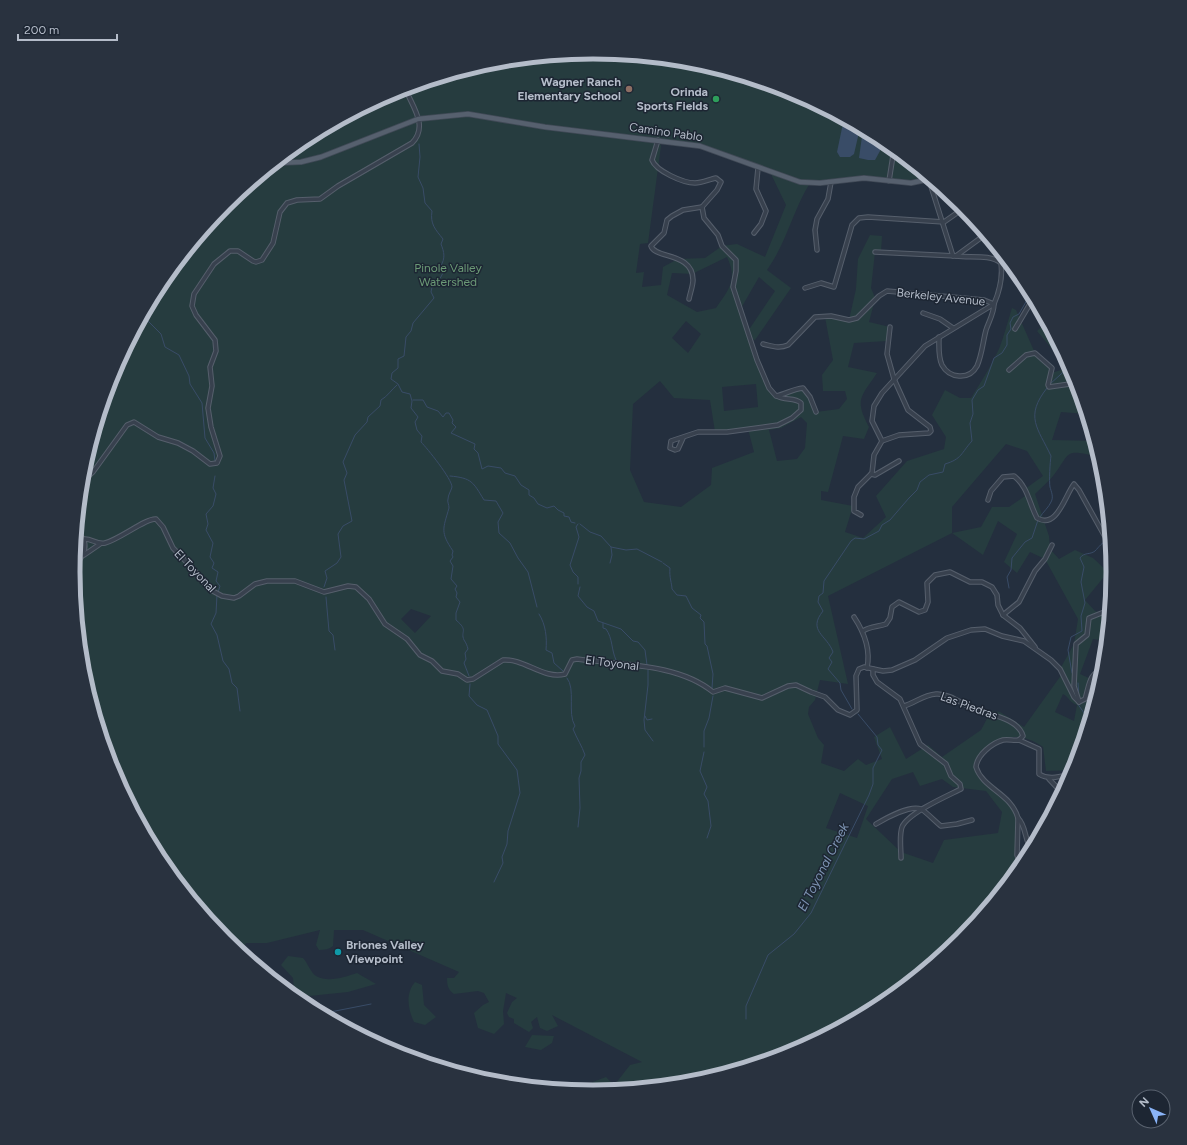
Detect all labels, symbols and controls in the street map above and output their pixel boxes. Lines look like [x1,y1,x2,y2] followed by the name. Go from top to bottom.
[18,16,117,42] scale bar
[24,23,59,37] text: 200 m
[517,75,621,103] place label: Wagner Ranch Elementary School
[624,84,634,94] marker: Wagner Ranch Elementary School
[637,85,708,113] place label: Orinda Sports Fields
[711,94,721,104] marker: Orinda Sports Fields
[628,120,704,144] street label: Camino Pablo
[414,261,482,289] park label: Pinole Valley Watershed
[896,285,986,309] street label: Berkeley Avenue
[171,547,219,595] street label: El Toyonal
[584,653,640,673] street label: El Toyonal
[938,689,1000,723] street label: Las Piedras
[794,820,852,914] water label: El Toyonal Creek
[346,938,424,966] place label: Briones Valley Viewpoint
[333,947,343,957] marker: Briones Valley Viewpoint
[1131,1089,1171,1129] north arrow
[1137,1095,1152,1110] text: N

